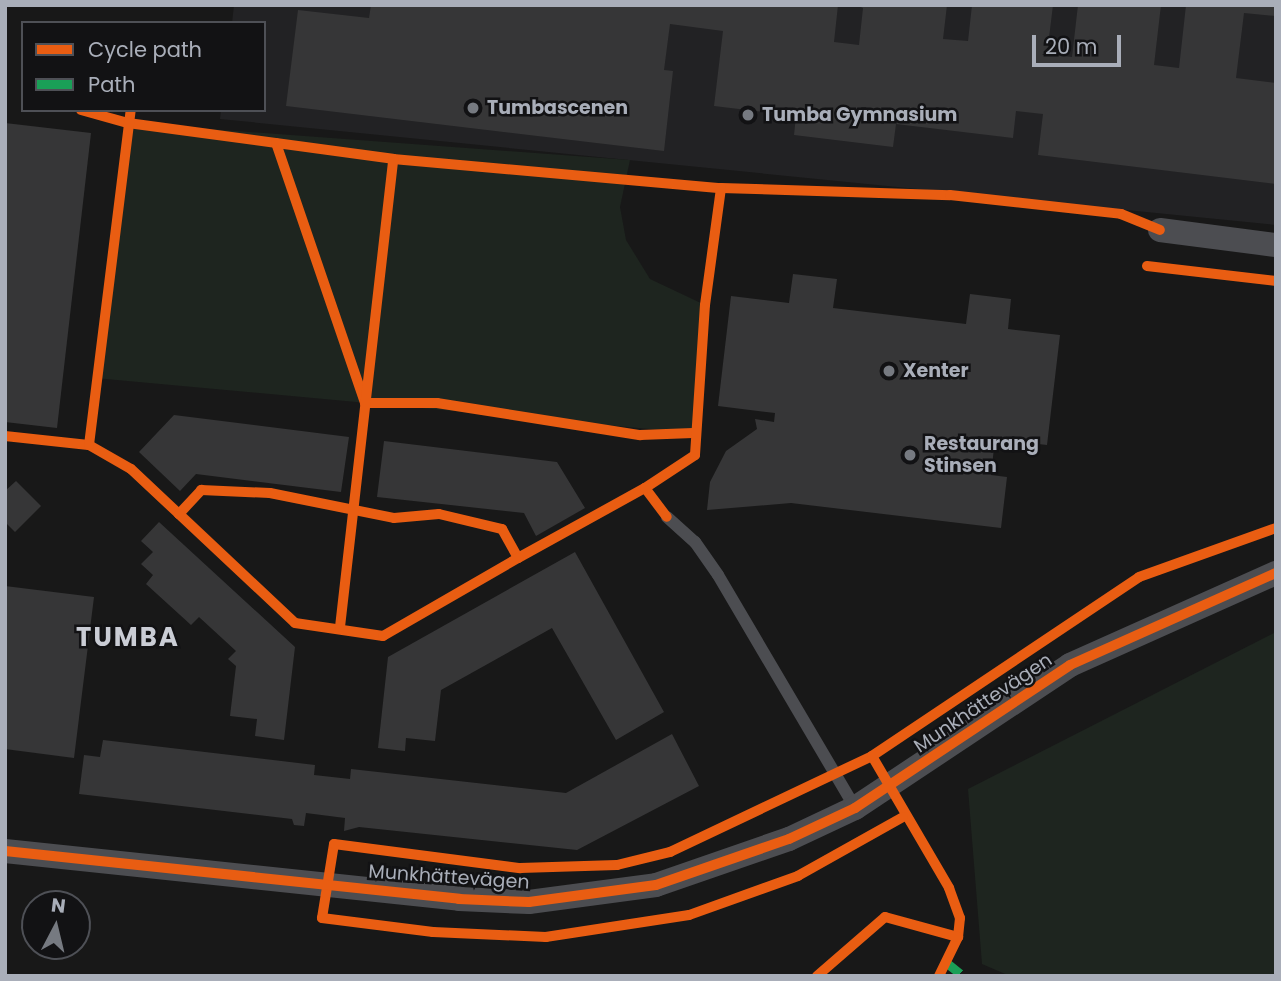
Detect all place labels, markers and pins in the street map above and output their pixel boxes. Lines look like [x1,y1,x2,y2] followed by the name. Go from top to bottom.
[487,97,628,119] place label: Tumbascenen
[465,100,481,116] marker: Tumbascenen
[762,104,957,126] place label: Tumba Gymnasium
[740,107,756,123] marker: Tumba Gymnasium
[903,360,969,382] place label: Xenter
[881,363,897,379] marker: Xenter
[924,433,1039,477] place label: Restaurang Stinsen
[902,447,918,463] marker: Restaurang Stinsen

